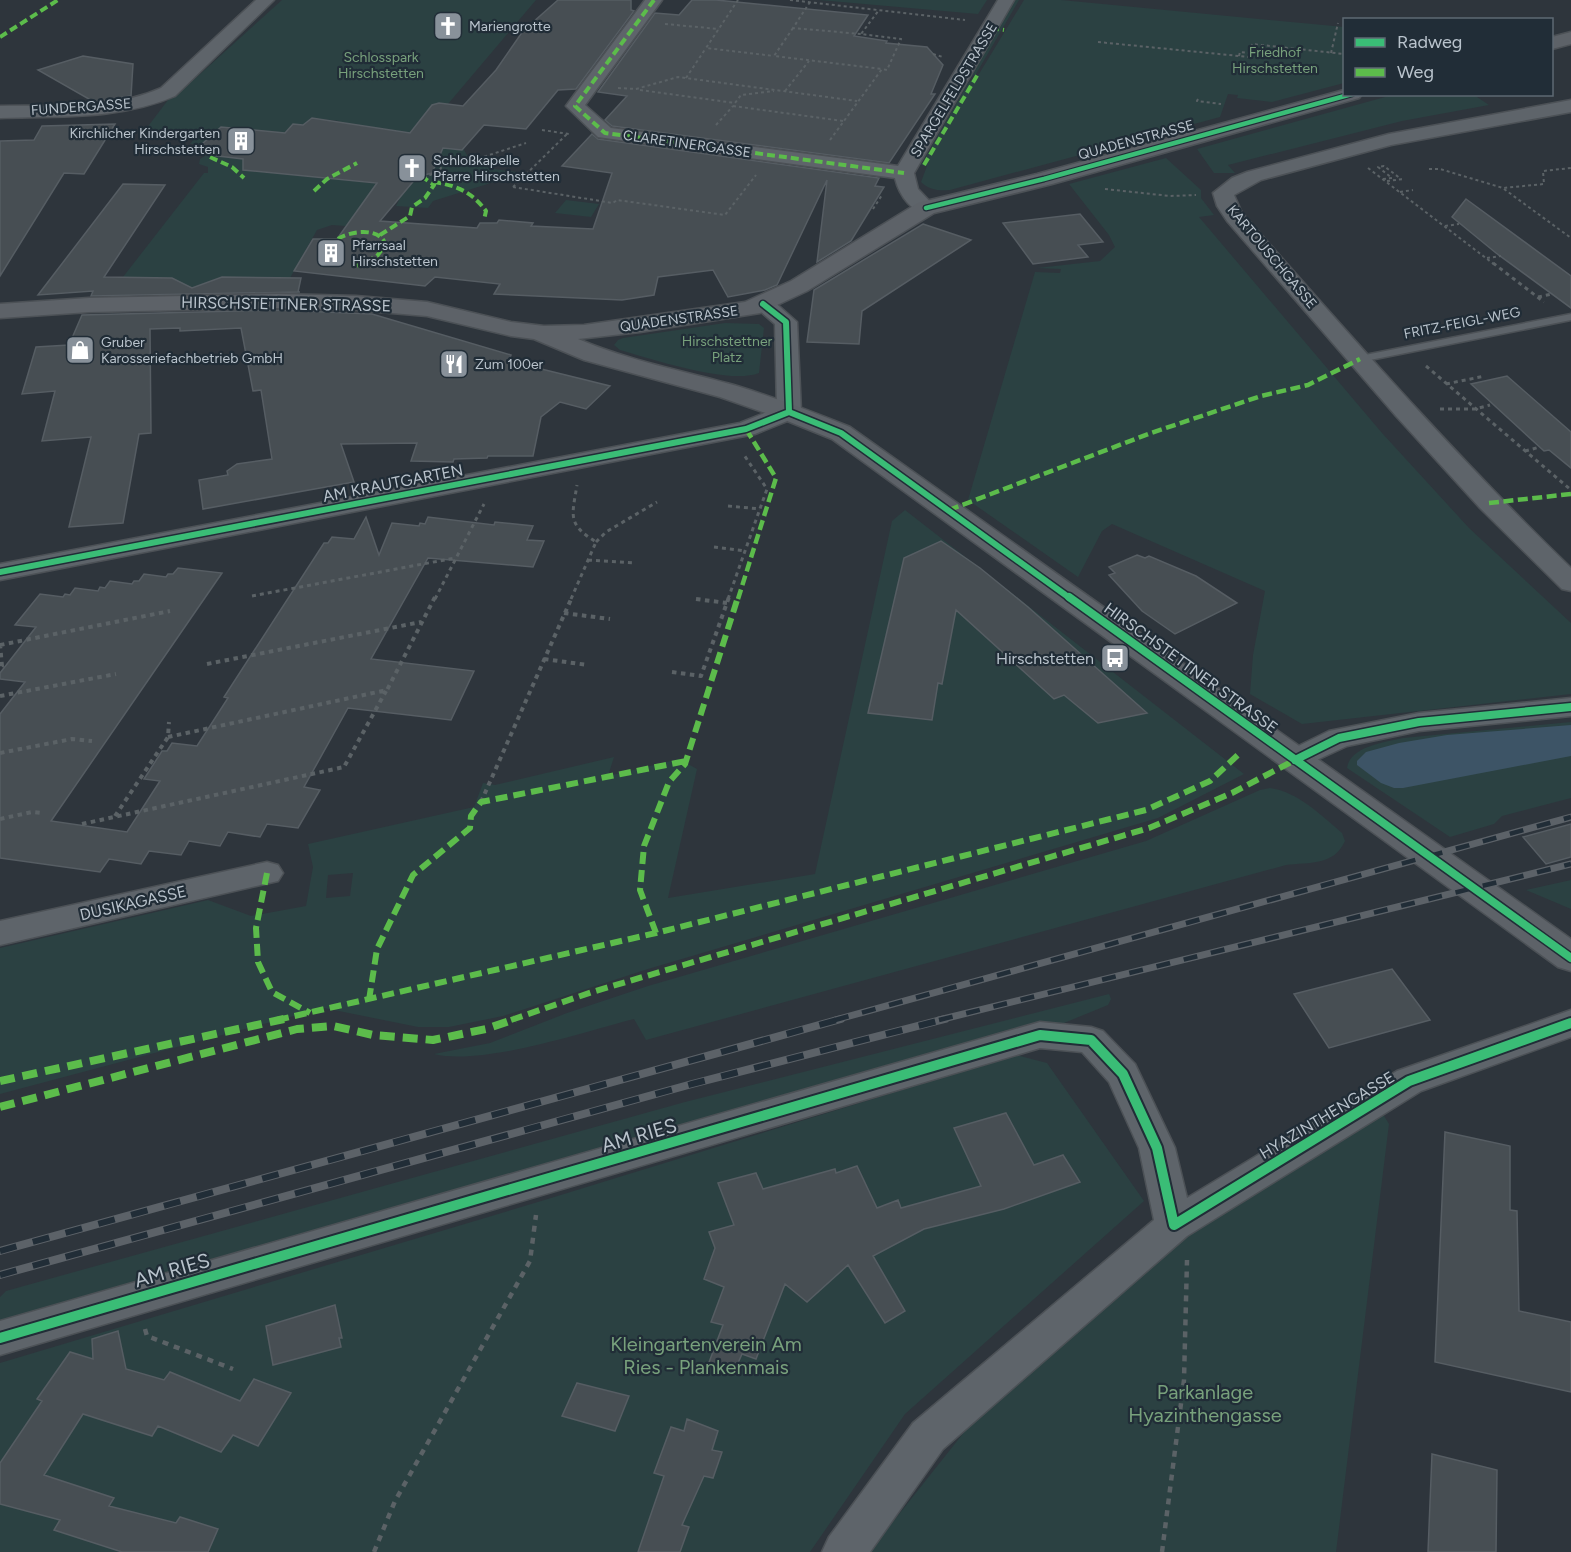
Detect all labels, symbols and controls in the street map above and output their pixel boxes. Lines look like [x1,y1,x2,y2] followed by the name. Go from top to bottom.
[432,10,464,42] church icon: Mariengrotte
[469,18,551,35] place label: Mariengrotte
[1343,18,1553,96] legend
[907,20,1001,160] street label: SPARGELFELDSTRASSE
[1397,31,1462,53] text: Radweg
[1232,44,1318,77] park label: Friedhof Hirschstetten
[338,49,424,82] park label: Schlosspark Hirschstetten
[1397,61,1434,83] text: Weg
[30,95,132,119] street label: FUNDERGASSE
[1076,116,1196,164] street label: QUADENSTRASSE
[70,125,220,158] place label: Kirchlicher Kindergarten Hirschstetten
[225,125,257,157] building icon: Kirchlicher Kindergarten Hirschstetten
[622,127,752,161] street label: CLARETINERGASSE
[396,152,428,184] church icon: Schloßkapelle Pfarre Hirschstetten
[433,152,560,185] place label: Schloßkapelle Pfarre Hirschstetten
[1224,202,1320,312] street label: KARTOUSCHGASSE
[315,237,347,269] building icon: Pfarrsaal Hirschstetten
[352,237,438,270] place label: Pfarrsaal Hirschstetten
[181,293,391,315] street label: HIRSCHSTETTNER STRASSE
[619,302,739,336] street label: QUADENSTRASSE
[1402,303,1522,343] street label: FRITZ-FEIGL-WEG
[682,333,773,366] park label: Hirschstettner Platz
[64,334,96,366] shop icon: Gruber Karosseriefachbetrieb GmbH
[101,334,283,367] place label: Gruber Karosseriefachbetrieb GmbH
[438,348,470,380] restaurant icon: Zum 100er
[475,356,544,373] place label: Zum 100er
[321,460,465,506] street label: AM KRAUTGARTEN
[1100,599,1282,737] street label: HIRSCHSTETTNER STRASSE
[1099,642,1131,674] bus stop icon: Hirschstetten
[996,649,1094,668] place label: Hirschstetten
[78,882,188,924] street label: DUSIKAGASSE
[1256,1067,1398,1163] street label: HYAZINTHENGASSE
[598,1113,680,1157] street label: AM RIES
[131,1248,213,1292] street label: AM RIES
[610,1332,802,1379] park label: Kleingartenverein Am Ries - Plankenmais
[1128,1380,1282,1427] park label: Parkanlage Hyazinthengasse

